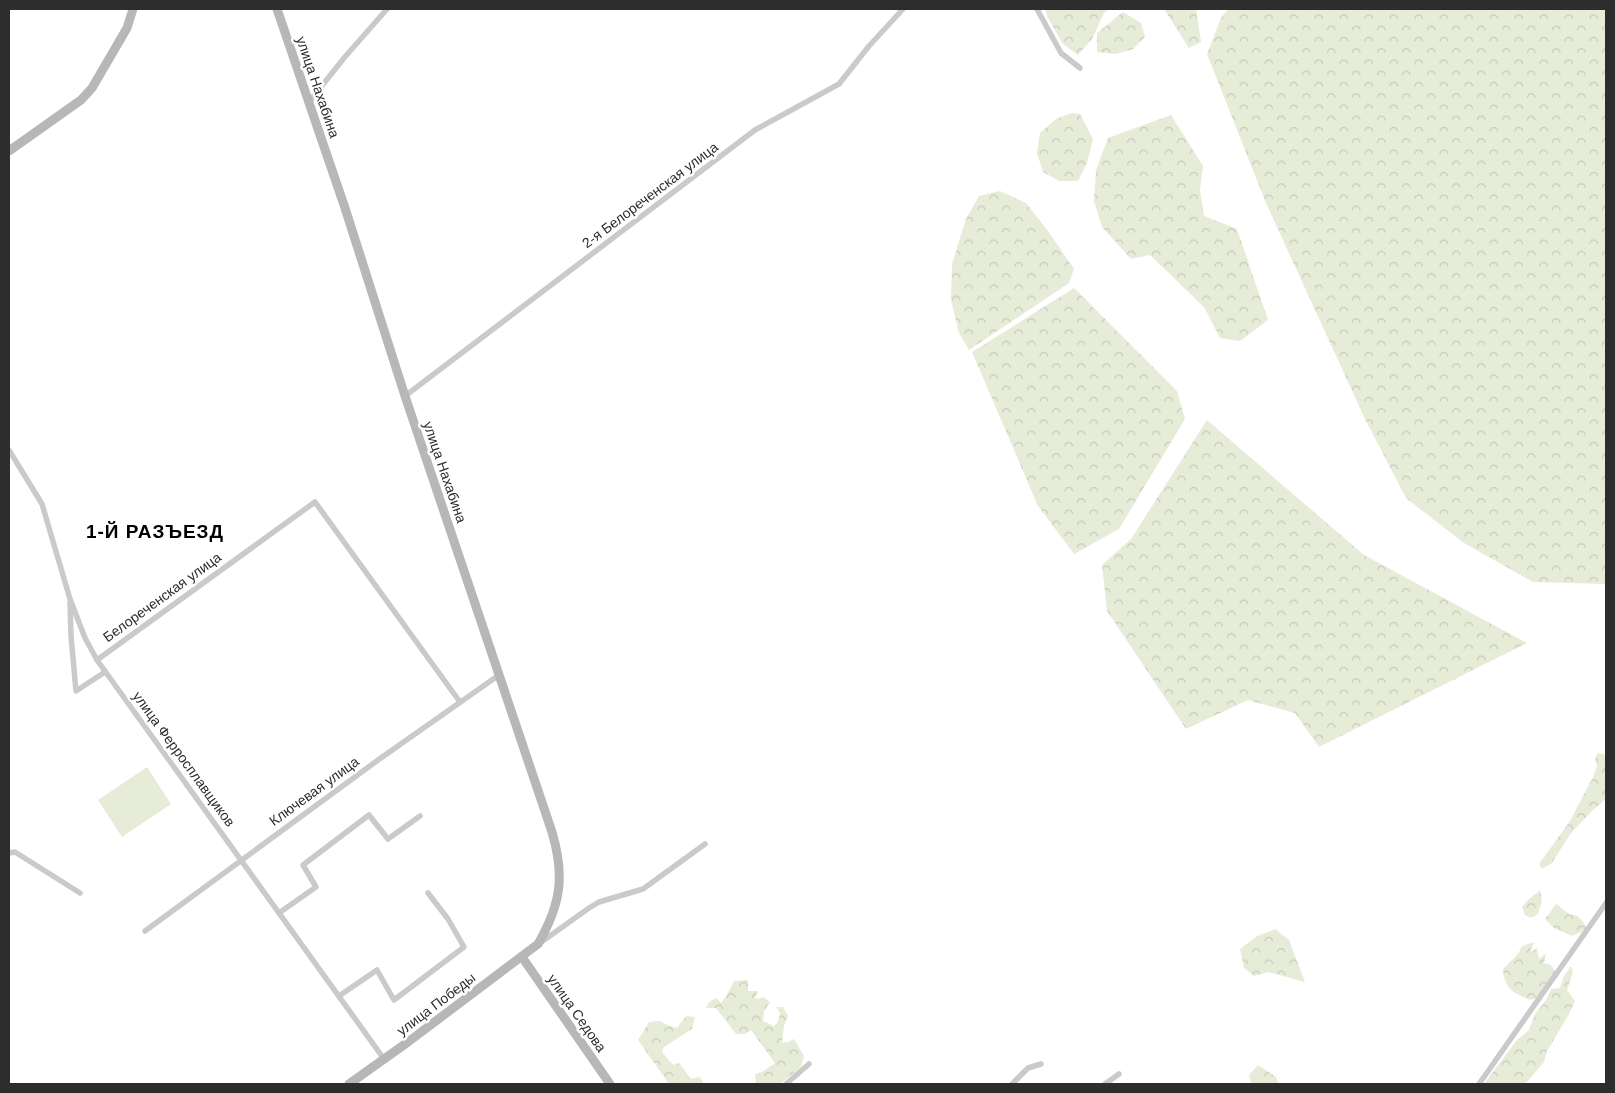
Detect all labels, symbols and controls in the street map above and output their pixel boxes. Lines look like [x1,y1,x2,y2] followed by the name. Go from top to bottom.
[293,34,343,140] street label: улица Нахабина
[579,139,721,251] street label: 2-я Белореченская улица
[420,419,470,525] street label: улица Нахабина
[86,521,224,542] district label: 1-Й РАЗЪЕЗД
[100,549,224,645] street label: Белореченская улица
[130,688,238,830] street label: улица Ферросплавщиков
[266,753,362,829] street label: Ключевая улица
[394,969,478,1039] street label: улица Победы
[544,971,610,1055] street label: улица Седова

